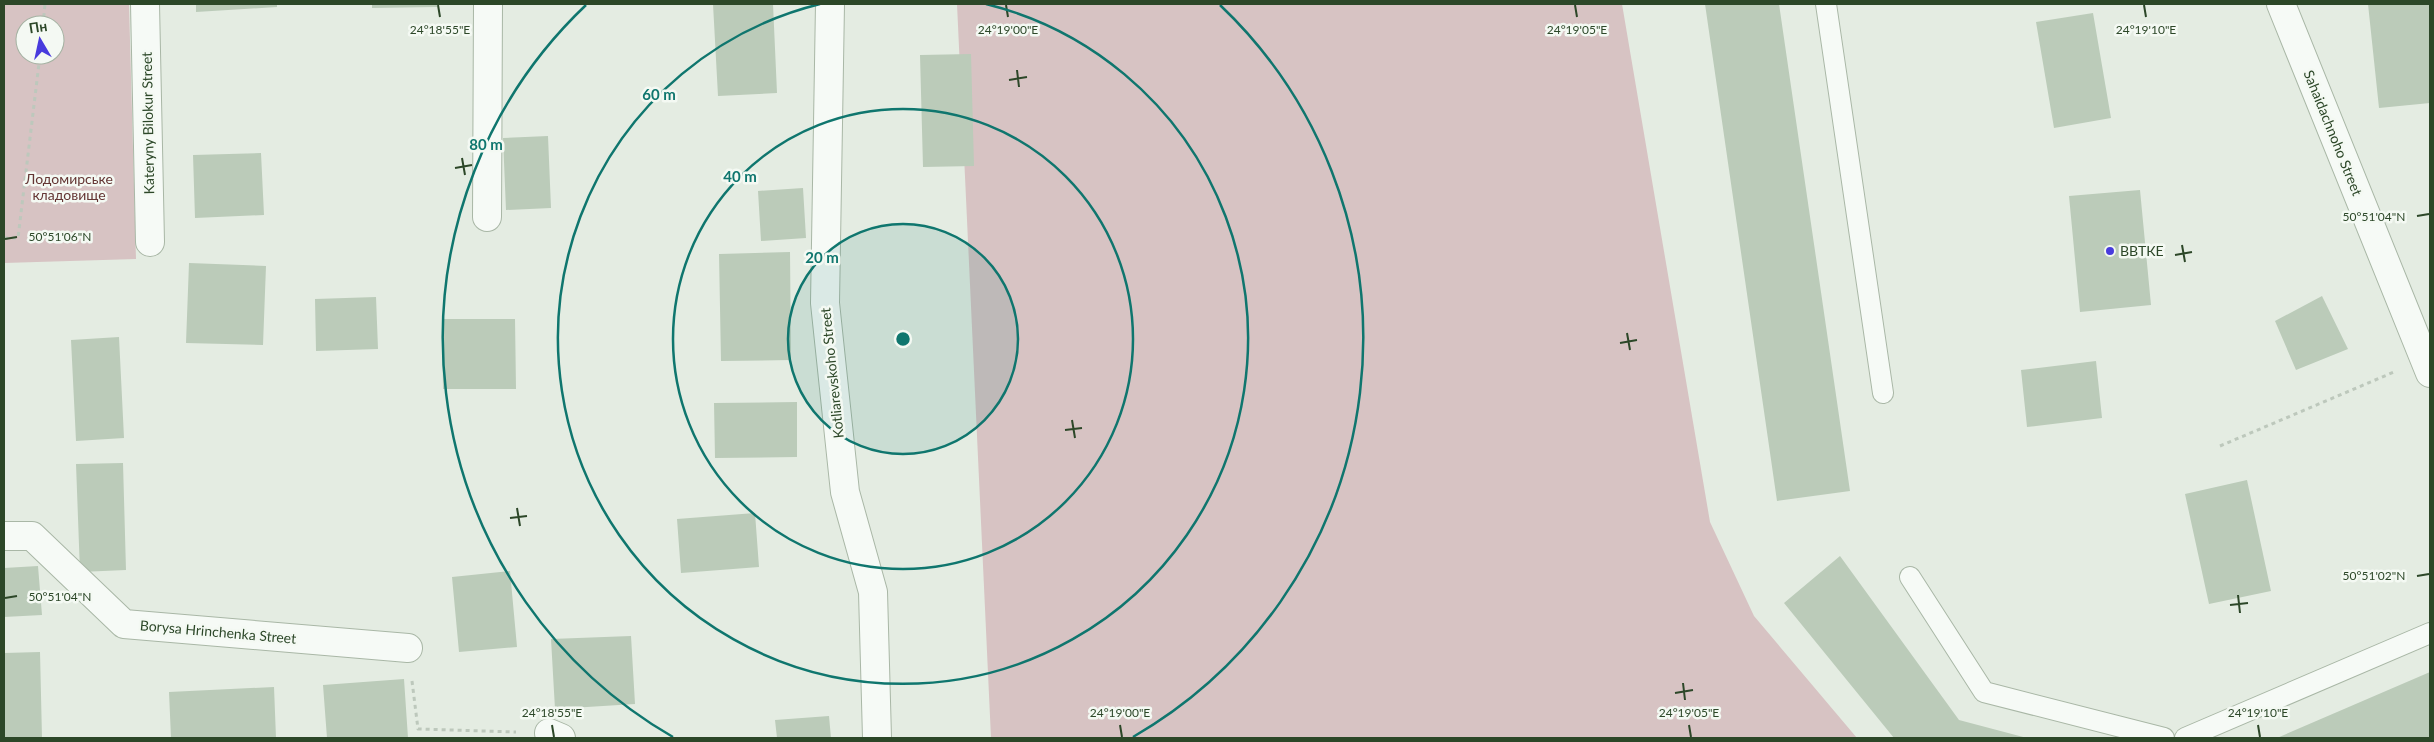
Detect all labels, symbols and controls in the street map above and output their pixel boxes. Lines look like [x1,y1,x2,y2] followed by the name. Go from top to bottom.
[15,15,65,65] north arrow
[28,17,48,36] text: Пн
[410,22,470,37] text: 24°18'55"E
[978,22,1038,37] text: 24°19'00"E
[1547,22,1607,37] text: 24°19'05"E
[2116,22,2176,37] text: 24°19'10"E
[138,52,157,194] street label: Kateryny Bilokur Street
[2301,68,2366,198] street label: Sahaidachnoho Street
[642,85,676,103] text: 60 m
[469,135,503,153] text: 80 m
[723,167,757,185] text: 40 m
[24,170,113,203] park label: Лодомирське кладовище
[2343,209,2405,224] text: 50°51'04"N
[29,229,91,244] text: 50°51'06"N
[2120,242,2164,259] place label: ВВТКЕ
[2104,245,2116,257] marker: ВВТКЕ
[805,248,839,266] text: 20 m
[816,307,847,439] street label: Kotliarevskoho Street
[894,330,912,348] centre of rings
[2343,568,2405,583] text: 50°51'02"N
[29,589,91,604] text: 50°51'04"N
[139,616,297,647] street label: Borysa Hrinchenka Street
[522,705,582,720] text: 24°18'55"E
[1090,705,1150,720] text: 24°19'00"E
[1659,705,1719,720] text: 24°19'05"E
[2228,705,2288,720] text: 24°19'10"E

